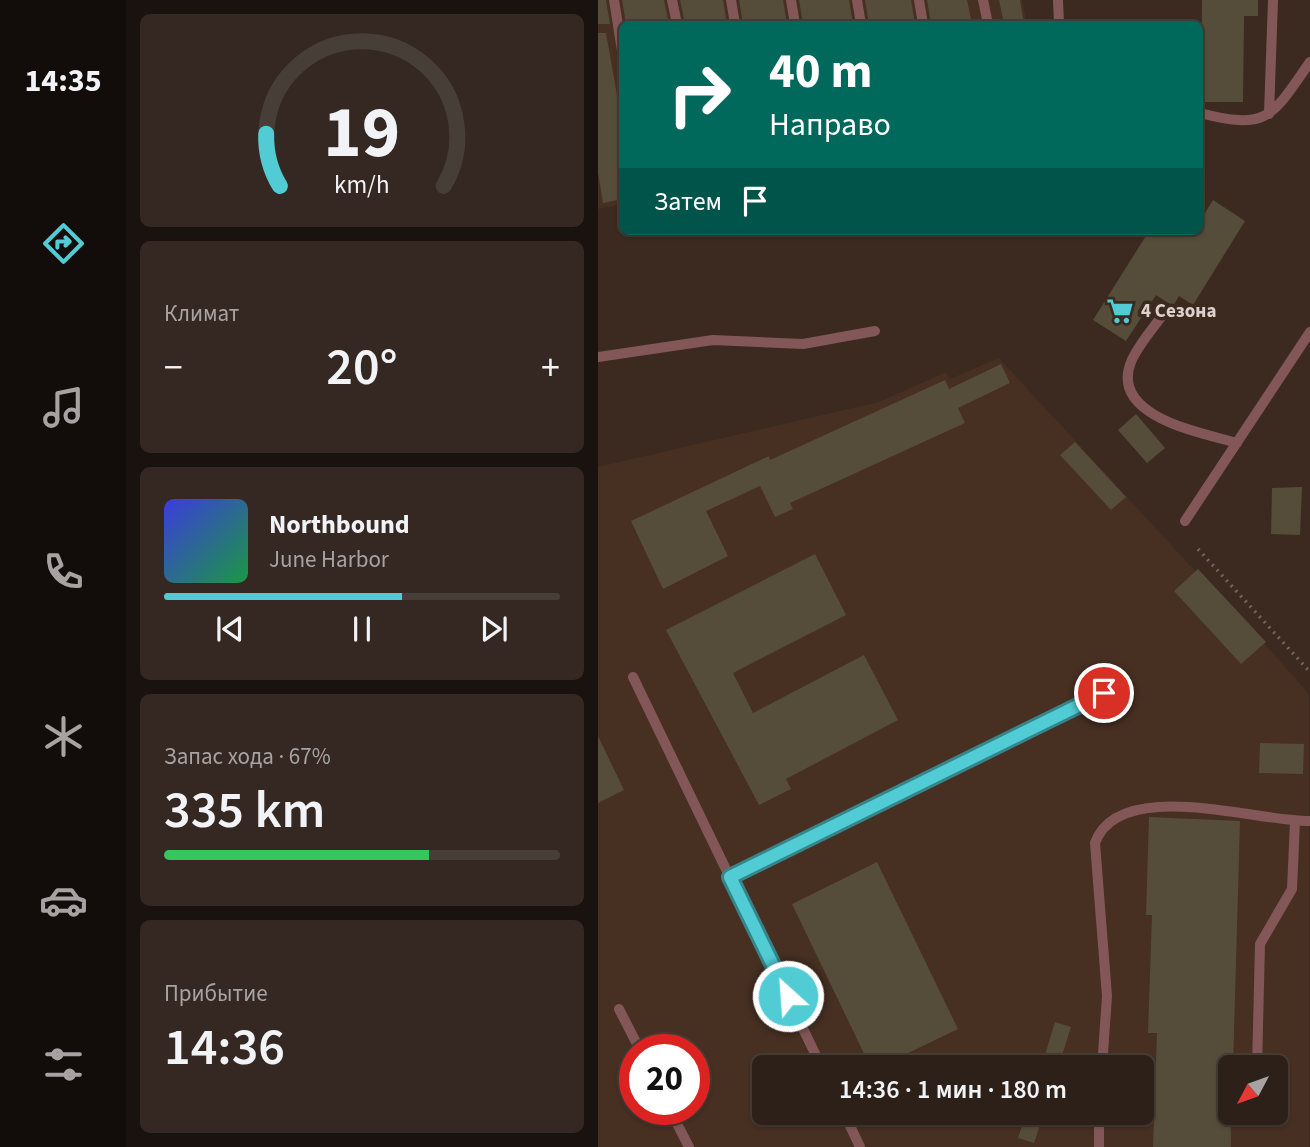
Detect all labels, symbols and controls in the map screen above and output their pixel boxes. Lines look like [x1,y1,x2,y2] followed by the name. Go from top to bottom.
[769,37,873,107] text: 40 m
[654,49,745,140] icon: right
[24,58,102,104] text: 14:35
[324,82,400,186] text: 19
[769,102,891,148] text: Направо
[334,167,390,203] text: km/h
[736,182,774,220] icon: arrive
[654,183,722,220] text: Затем
[39,219,88,268] icon: directions
[1105,296,1135,326] supermarket icon: 4 Сезона
[164,297,239,330] text: Климат
[1141,298,1216,325] place label: 4 Сезона
[326,331,398,405] text: 20°
[164,341,183,395] text: −
[541,341,560,395] text: +
[39,383,88,432] icon: music
[269,506,410,543] text: Northbound
[269,543,389,576] text: June Harbor
[39,547,88,596] icon: phone
[211,610,249,648] icon: previous
[343,610,381,648] icon: pause
[475,610,513,648] icon: next
[1074,663,1134,723] pin
[1085,674,1123,712] icon: arrive
[39,712,88,761] icon: climate
[164,740,331,773] text: Запас хода · 67%
[164,774,325,848] text: 335 km
[39,876,88,925] icon: car
[751,959,825,1033] position arrow
[164,977,268,1010] text: Прибытие
[164,1011,285,1085] text: 14:36
[619,1034,710,1125] speed limit sign: 20
[39,1040,88,1089] icon: filters
[1218,1055,1288,1125] north arrow
[1218,1055,1288,1125] map controls
[839,1071,1067,1108] text: 14:36 · 1 мин · 180 m

